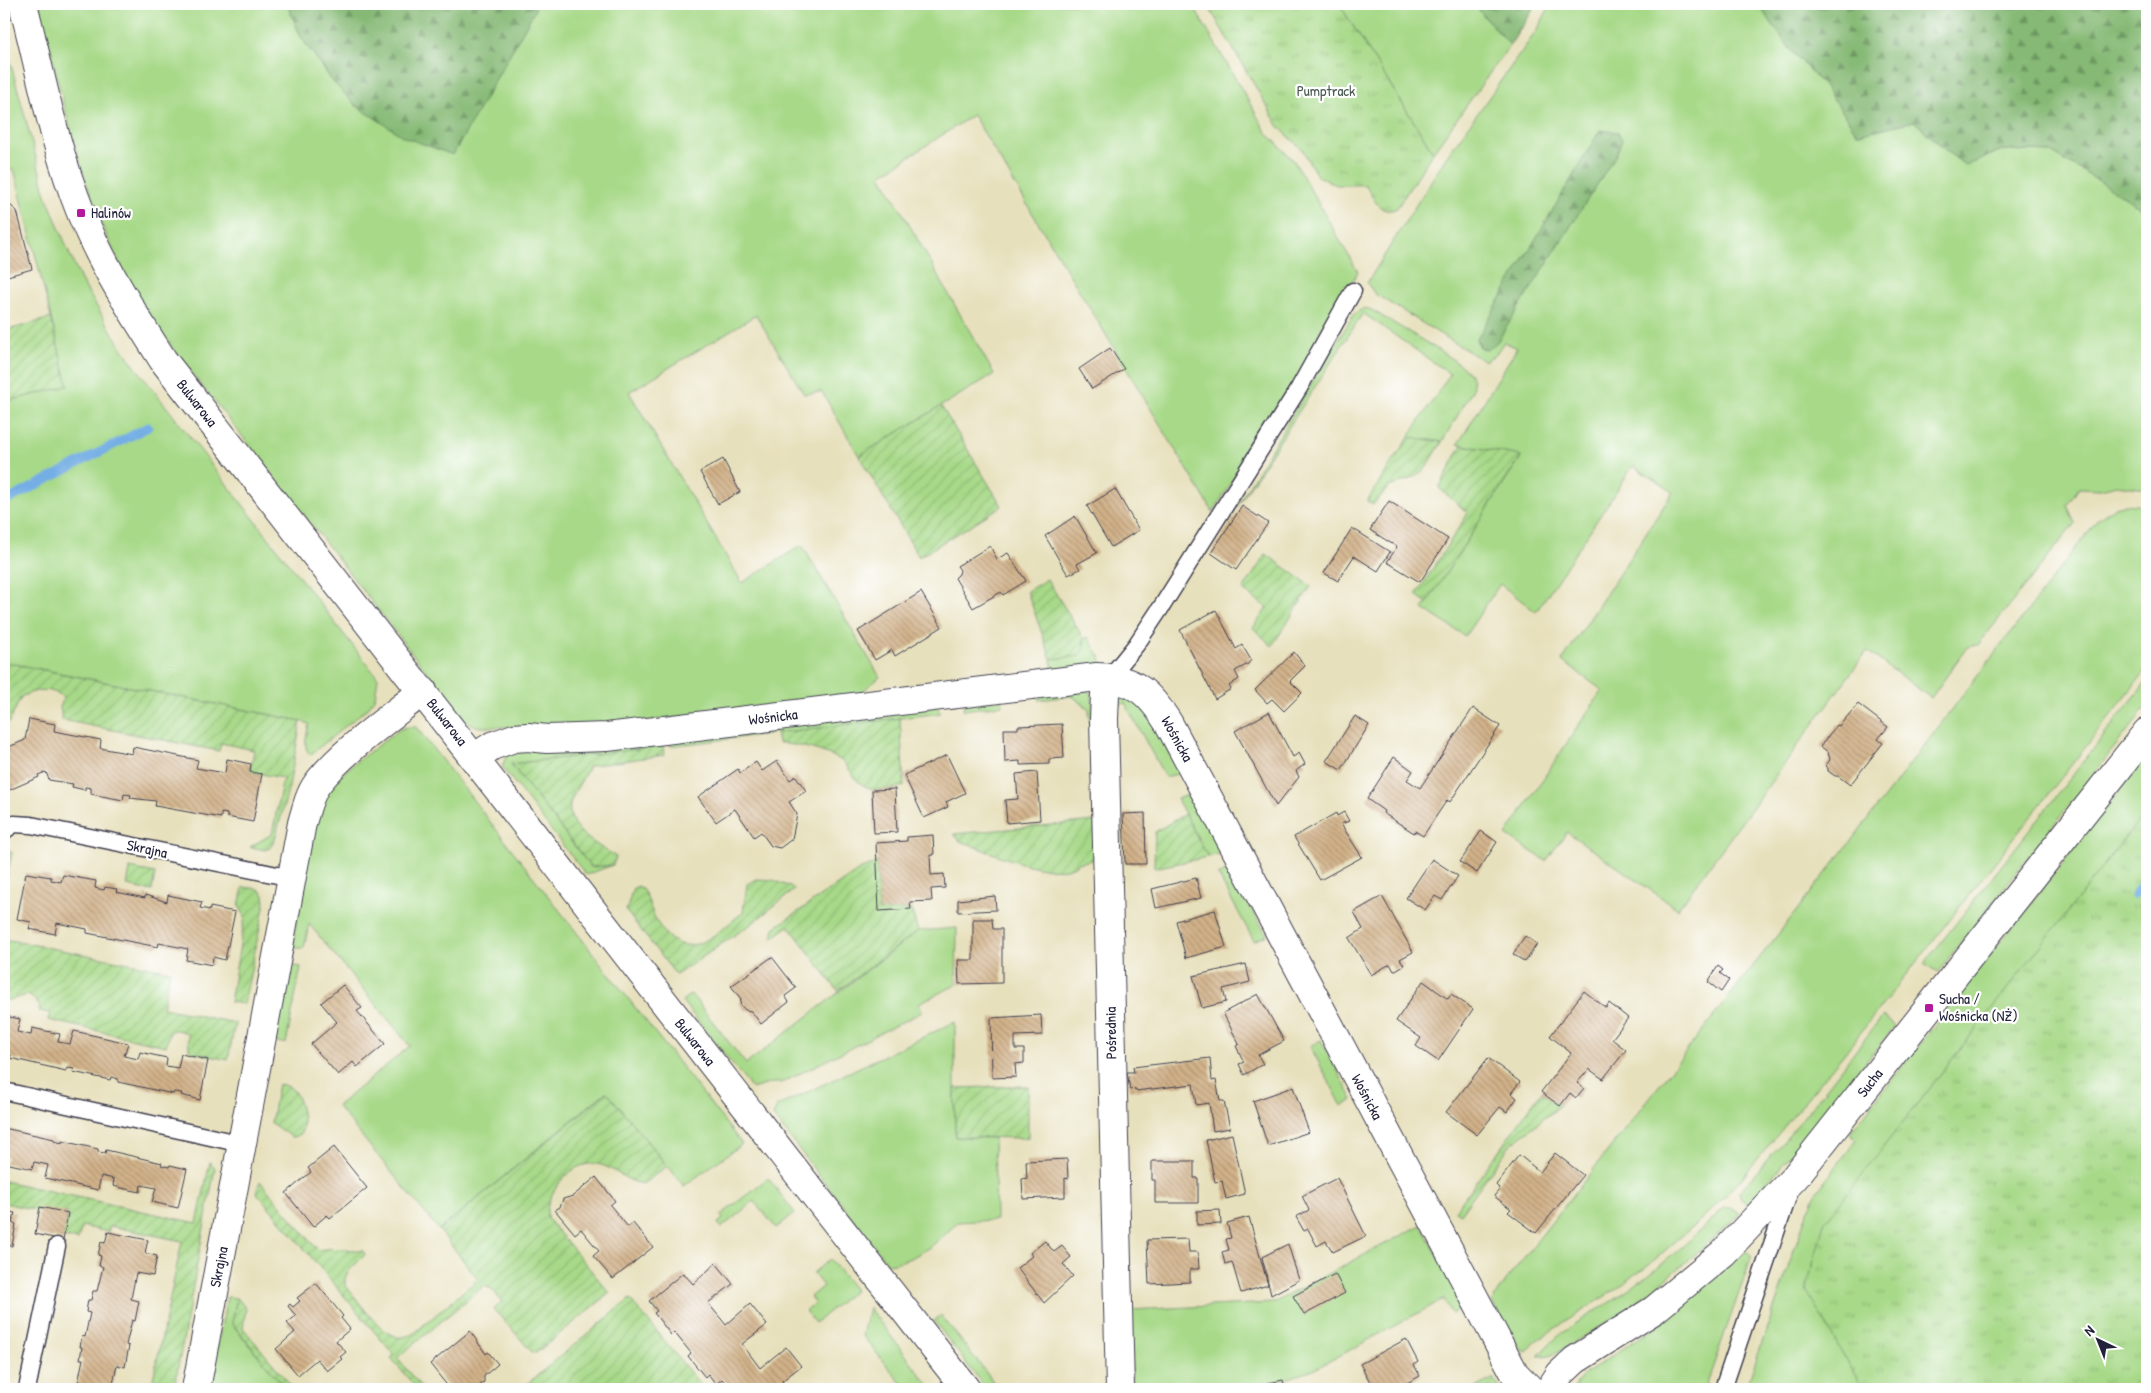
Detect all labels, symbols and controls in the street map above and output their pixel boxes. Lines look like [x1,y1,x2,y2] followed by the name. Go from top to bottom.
[1297,80,1355,101] park label: Pumptrack
[91,202,131,223] place label: Halinów
[75,207,87,219] marker: Halinów
[172,375,223,431] street label: Bulwarowa
[422,694,473,750] street label: Bulwarowa
[747,703,799,730] street label: Wośnicka
[1156,712,1199,765] street label: Wośnicka
[125,834,169,863] street label: Skrajna
[1939,988,2018,1026] place label: Sucha / Wośnicka (NŻ)
[1923,1002,1935,1014] marker: Sucha / Wośnicka (NŻ)
[1100,1006,1121,1060] street label: Pośrednia
[670,1014,721,1070] street label: Bulwarowa
[1852,1064,1887,1101] street label: Sucha
[1347,1070,1388,1123] street label: Wośnicka
[204,1245,233,1289] street label: Skrajna
[2074,1316,2124,1366] north arrow
[2080,1320,2098,1340] text: N

